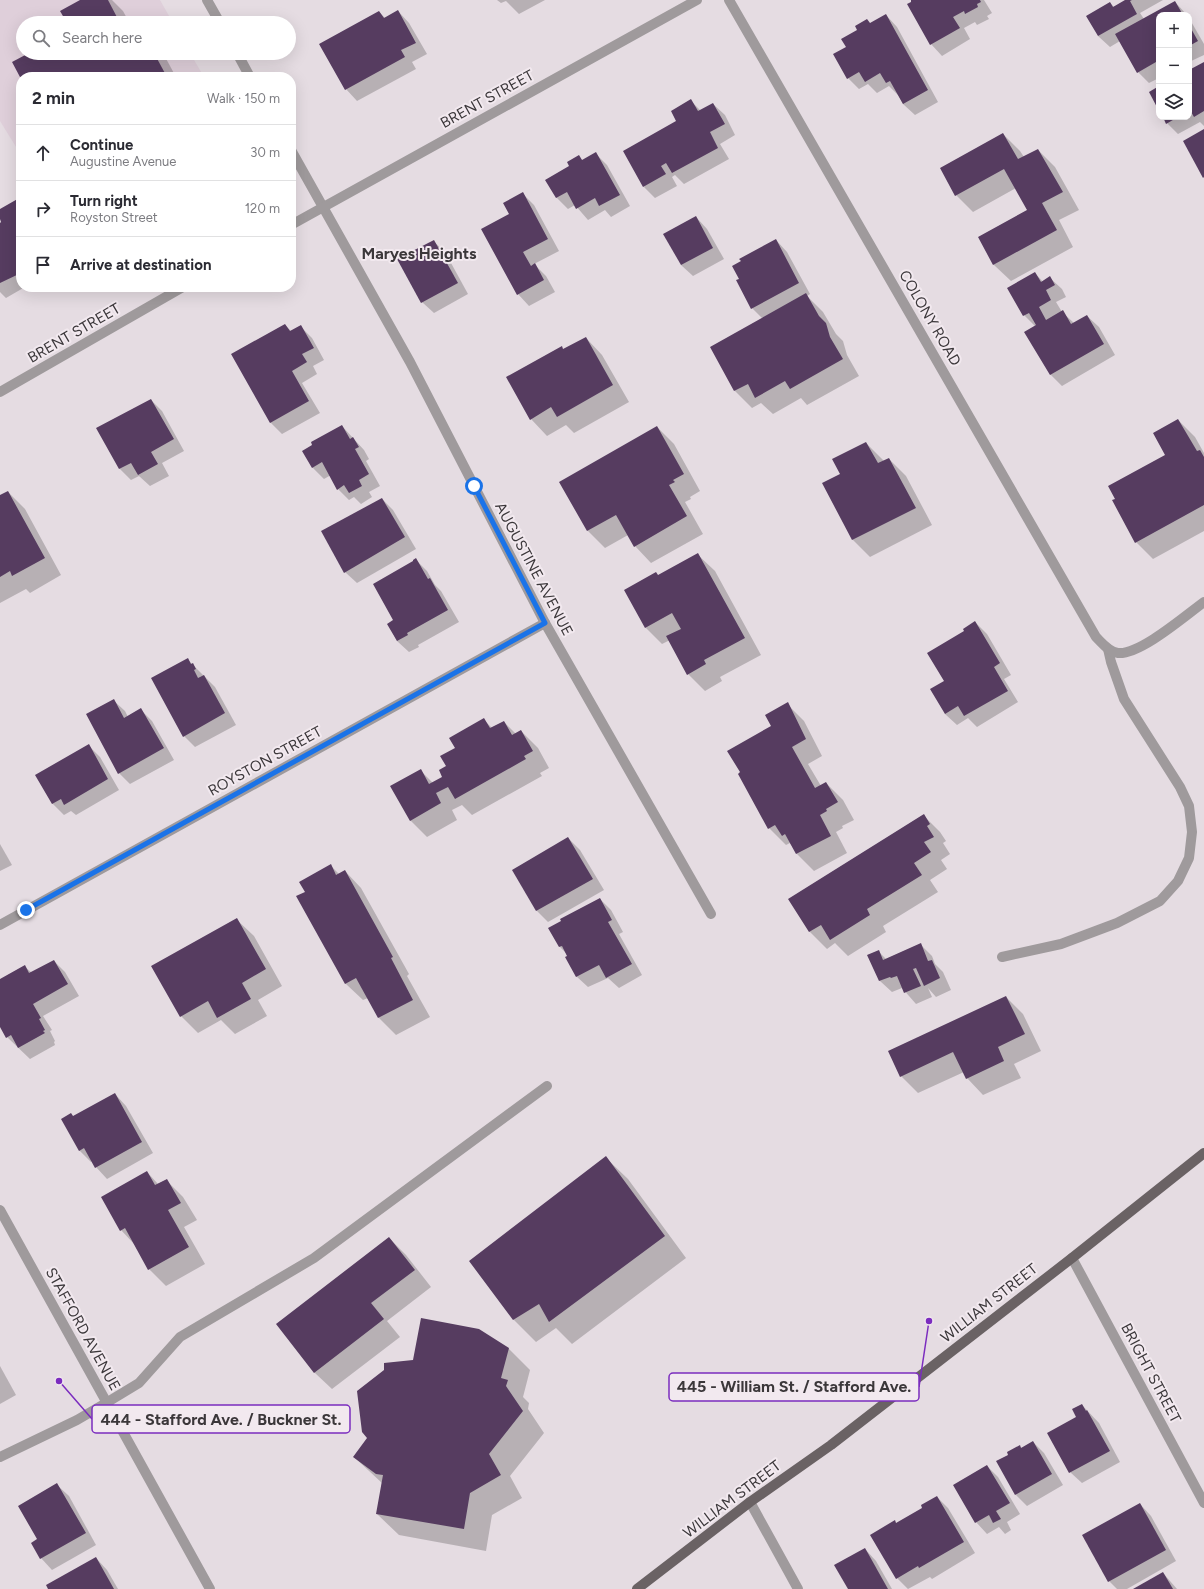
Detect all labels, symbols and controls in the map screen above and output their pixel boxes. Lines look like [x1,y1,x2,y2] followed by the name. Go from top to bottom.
[1156,12,1192,120] map controls
[1156,12,1192,48] button: +
[16,16,296,60] search box
[30,27,52,49] icon: search
[62,29,142,47] text: Search here
[1156,48,1192,84] button: −
[437,66,537,132] street label: BRENT STREET
[1156,84,1192,120] button: layers
[32,88,75,108] text: 2 min
[207,91,280,106] text: Walk · 150 m
[70,136,133,154] text: Continue
[32,142,54,164] icon: ahead
[250,145,280,160] text: 30 m
[70,154,176,169] text: Augustine Avenue
[70,192,138,210] text: Turn right
[32,198,54,220] icon: right
[245,201,280,216] text: 120 m
[70,210,158,225] text: Royston Street
[361,244,477,263] district label: Maryes Heights
[32,254,54,276] icon: arrive
[70,256,211,274] text: Arrive at destination
[895,267,965,369] street label: COLONY ROAD
[24,299,124,367] street label: BRENT STREET
[465,477,483,495] route start
[491,499,577,639] street label: AUGUSTINE AVENUE
[205,722,326,800] street label: ROYSTON STREET
[17,901,35,919] route end
[937,1259,1041,1346] street label: WILLIAM STREET
[42,1264,124,1394] street label: STAFFORD AVENUE
[1117,1320,1185,1427] street label: BRIGHT STREET
[669,1373,919,1401] callout: 445 - William St. / Stafford Ave.
[677,1377,911,1396] text: 445 - William St. / Stafford Ave.
[92,1405,350,1433] callout: 444 - Stafford Ave. / Buckner St.
[100,1410,342,1429] text: 444 - Stafford Ave. / Buckner St.
[680,1456,785,1542] street label: WILLIAM STREET

